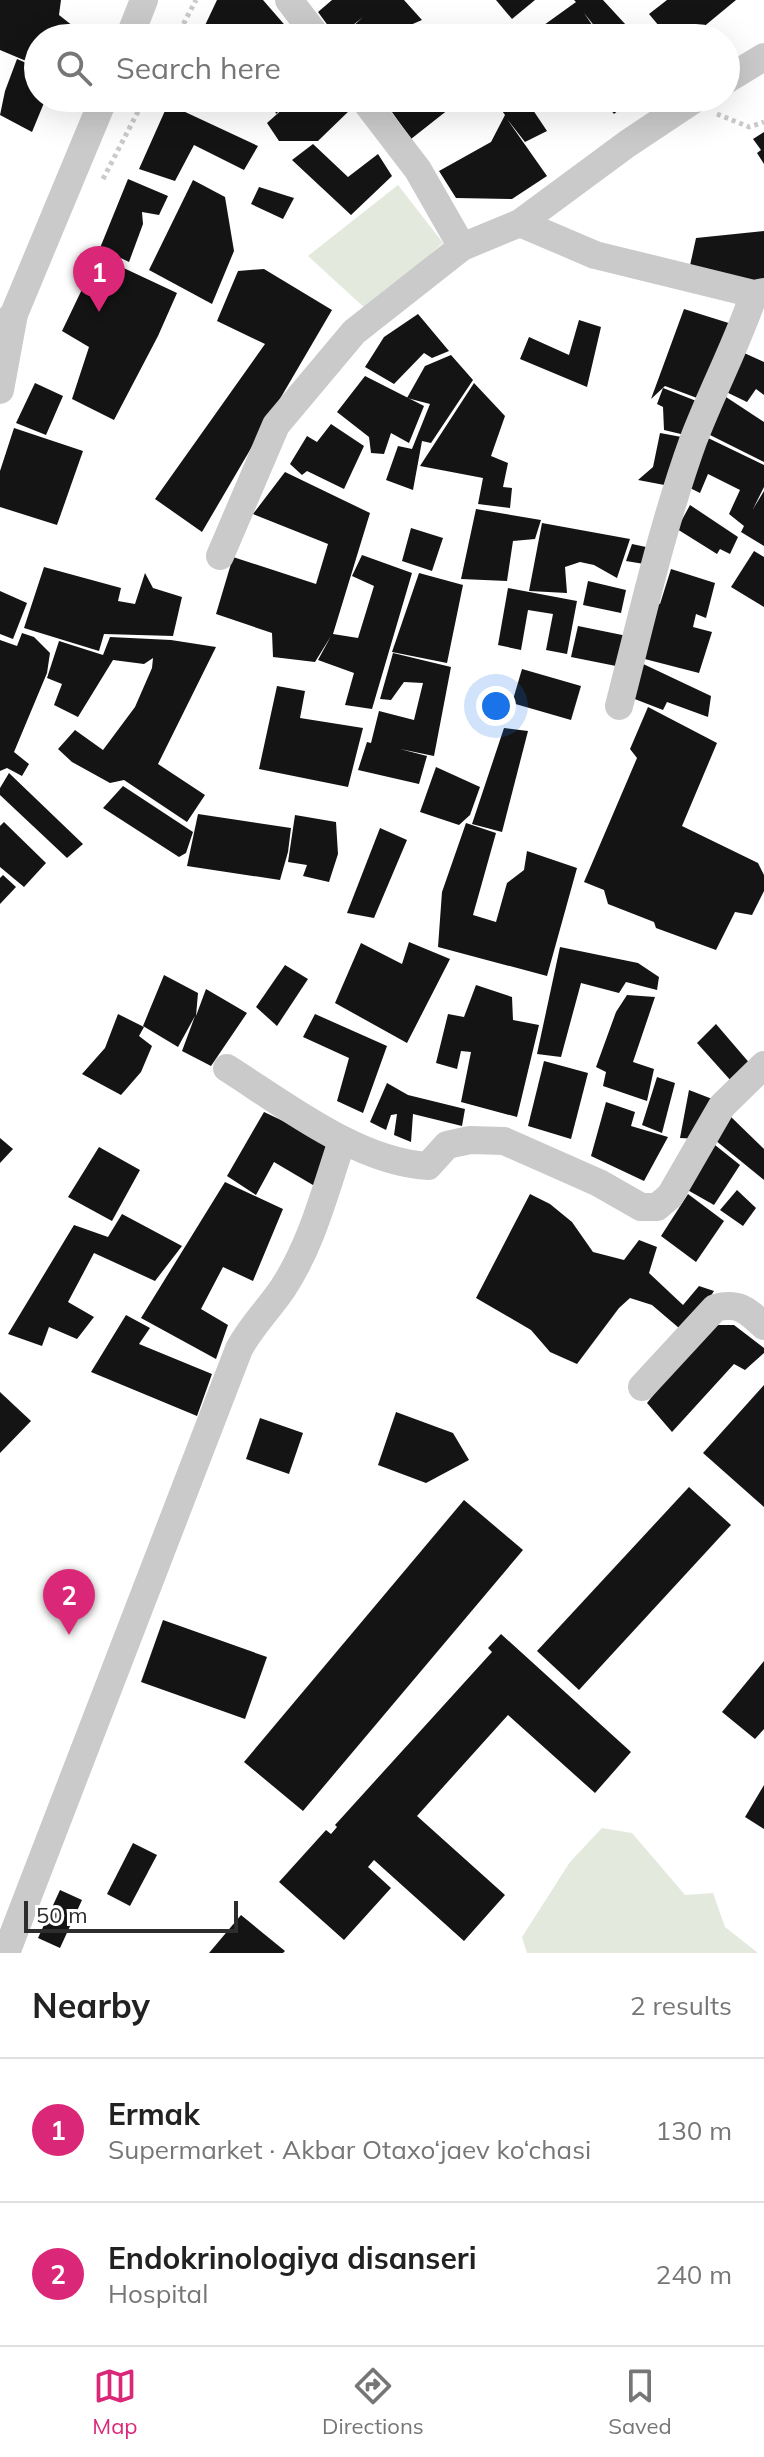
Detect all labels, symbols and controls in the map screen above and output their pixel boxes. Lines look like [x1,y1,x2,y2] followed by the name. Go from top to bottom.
[24,24,740,112] search box
[52,46,96,90] icon: search
[116,49,281,87] text: Search here
[73,246,125,312] pin: 1
[476,686,516,726] your location
[43,1569,95,1635] pin: 2
[24,1897,238,1933] scale bar
[36,1901,87,1929] text: 50 m
[32,1984,150,2027] text: Nearby
[630,1989,732,2022] text: 2 results
[108,2095,200,2133] text: Ermak
[50,2114,66,2147] text: 1
[656,2114,732,2147] text: 130 m
[108,2133,591,2166] text: Supermarket · Akbar Otaxo‘jaev ko‘chasi
[108,2239,476,2277] text: Endokrinologiya disanseri
[50,2258,66,2291] text: 2
[656,2258,732,2291] text: 240 m
[108,2277,208,2310] text: Hospital
[92,2364,138,2440] tab: Map
[322,2364,424,2440] tab: Directions
[608,2364,672,2440] tab: Saved

